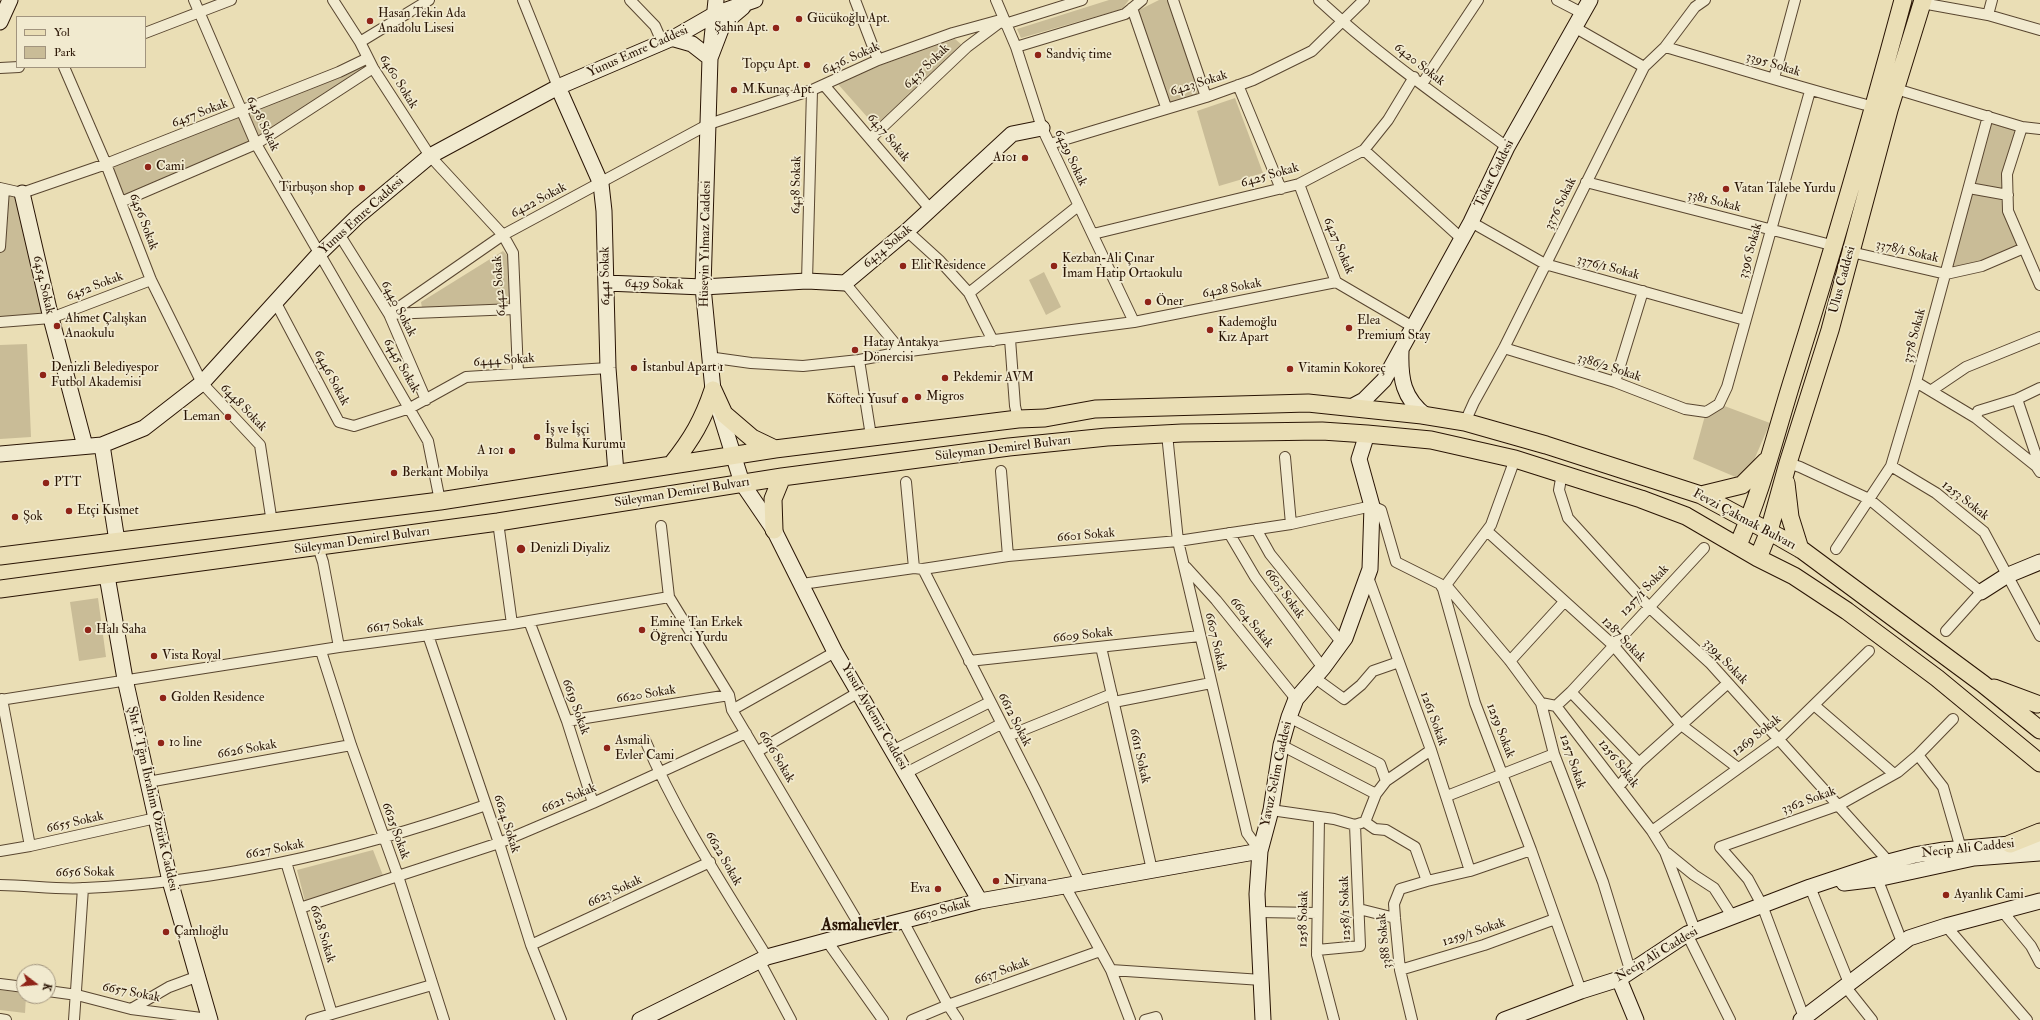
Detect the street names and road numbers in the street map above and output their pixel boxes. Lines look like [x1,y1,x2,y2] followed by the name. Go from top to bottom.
[585,23,691,81] street label: Yunus Emre Caddesi
[820,39,882,79] street label: 6436. Sokak
[1390,40,1448,90] street label: 6420 Sokak
[901,41,953,93] street label: 6435 Sokak
[1744,49,1802,81] street label: 3395 Sokak
[375,52,421,112] street label: 6460 Sokak
[1169,68,1229,100] street label: 6423 Sokak
[242,94,282,154] street label: 6458 Sokak
[170,96,230,132] street label: 6457 Sokak
[863,111,913,165] street label: 6437 Sokak
[1050,127,1090,189] street label: 6429 Sokak
[1472,138,1518,210] street label: Tokat Caddesi
[789,156,805,214] street label: 6438 Sokak
[1239,160,1301,192] street label: 6425 Sokak
[316,174,408,258] street label: Yunus Emre Caddesi
[1542,175,1580,233] street label: 3376 Sokak
[509,180,569,222] street label: 6422 Sokak
[697,180,715,308] street label: Hüseyin Yılmaz Caddesi
[1686,188,1742,216] street label: 3381 Sokak
[125,191,161,253] street label: 6456 Sokak
[1319,215,1357,277] street label: 6427 Sokak
[1736,221,1766,281] street label: 3396 Sokak
[860,222,916,272] street label: 6434 Sokak
[1874,237,1940,267] street label: 3378/1 Sokak
[1827,245,1859,315] street label: Ulus Caddesi
[598,246,614,306] street label: 6441 Sokak
[1575,252,1641,284] street label: 3376/1 Sokak
[29,254,57,316] street label: 6454 Sokak
[490,255,510,317] street label: 6442 Sokak
[64,269,126,305] street label: 6452 Sokak
[624,276,684,294] street label: 6439 Sokak
[1201,276,1263,302] street label: 6428 Sokak
[377,278,419,340] street label: 6440 Sokak
[1900,307,1930,365] street label: 3378 Sokak
[379,336,423,396] street label: 6445 Sokak
[310,347,352,409] street label: 6446 Sokak
[1575,350,1643,386] street label: 3386/2 Sokak
[473,351,535,371] street label: 6444 Sokak
[216,381,270,435] street label: 6448 Sokak
[934,433,1072,465] street label: Süleyman Demirel Bulvarı
[613,475,751,511] street label: Süleyman Demirel Bulvarı
[1938,478,1992,524] street label: 1253 Sokak
[1690,486,1798,554] street label: Fevzi Çakmak Bulvarı
[293,524,431,558] street label: Süleyman Demirel Bulvarı
[1056,526,1116,546] street label: 6601 Sokak
[1617,562,1673,620] street label: 1257/1 Sokak
[1260,566,1308,622] street label: 6603 Sokak
[1226,595,1276,651] street label: 6604 Sokak
[1201,611,1229,673] street label: 6607 Sokak
[365,614,425,638] street label: 6617 Sokak
[1598,614,1648,666] street label: 1287 Sokak
[1052,625,1114,647] street label: 6609 Sokak
[1699,636,1751,688] street label: 3394 Sokak
[837,661,911,773] street label: Yusuf Aydemir Caddesi
[558,677,592,737] street label: 6619 Sokak
[615,683,677,707] street label: 6620 Sokak
[1416,690,1450,748] street label: 1261 Sokak
[994,691,1034,749] street label: 6612 Sokak
[1482,701,1518,761] street label: 1259 Sokak
[123,705,181,893] street label: Şht P. Tğm İbrahim Öztürk Caddesi
[1729,712,1785,760] street label: 1269 Sokak
[1258,720,1296,828] street label: Yavuz Selim Caddesi
[1125,727,1153,785] street label: 6611 Sokak
[754,728,798,786] street label: 6616 Sokak
[1555,733,1589,791] street label: 1257 Sokak
[216,737,278,763] street label: 6626 Sokak
[1594,737,1642,791] street label: 1256 Sokak
[539,780,599,818] street label: 6621 Sokak
[1780,784,1838,818] street label: 3362 Sokak
[489,793,523,855] street label: 6624 Sokak
[378,801,412,861] street label: 6625 Sokak
[45,809,105,837] street label: 6655 Sokak
[701,829,745,889] street label: 6622 Sokak
[1921,836,2015,862] street label: Necip Ali Caddesi
[244,837,306,863] street label: 6627 Sokak
[55,865,115,881] street label: 6656 Sokak
[585,873,645,911] street label: 6623 Sokak
[1337,875,1355,941] street label: 1258/1 Sokak
[1296,890,1312,948] street label: 1258 Sokak
[912,896,972,926] street label: 6630 Sokak
[306,903,338,965] street label: 6628 Sokak
[1374,912,1396,970] street label: 3388 Sokak
[1440,915,1508,951] street label: 1259/1 Sokak
[1613,924,1701,986] street label: Necip Ali Caddesi
[972,955,1032,989] street label: 6637 Sokak
[101,980,161,1006] street label: 6657 Sokak

